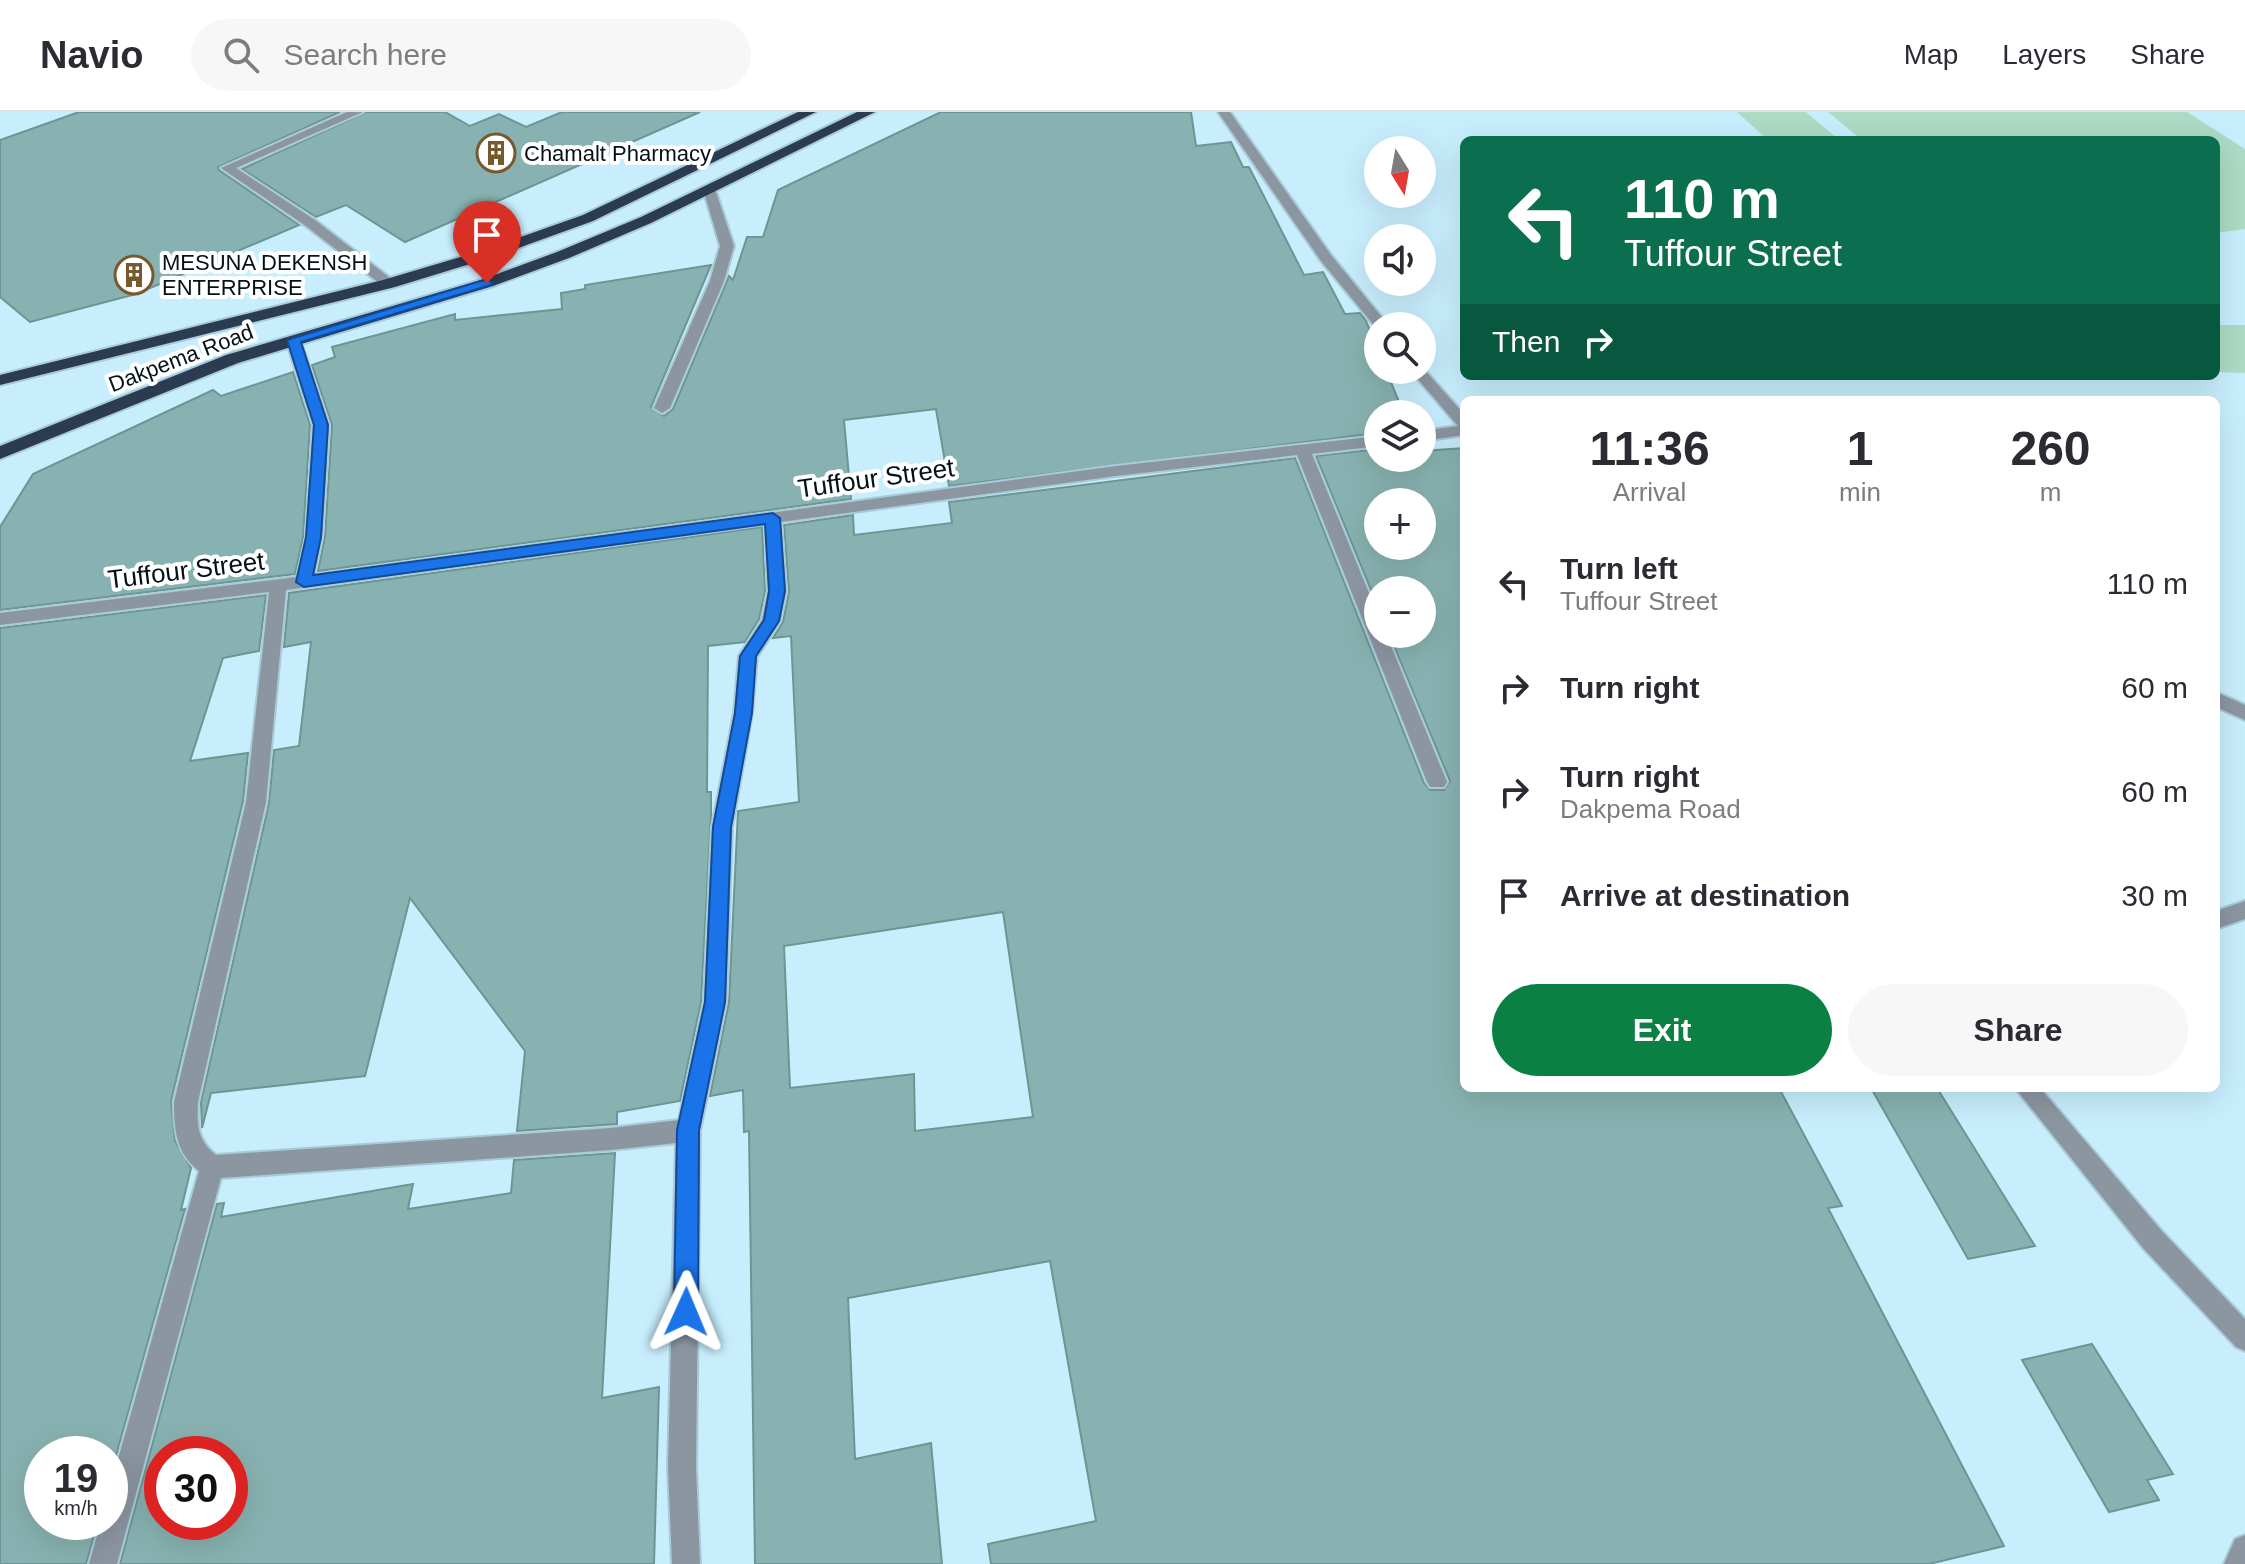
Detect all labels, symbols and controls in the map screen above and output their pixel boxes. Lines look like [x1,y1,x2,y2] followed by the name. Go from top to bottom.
[191,19,751,91] search box
[219,33,263,77] icon: search
[40,34,143,76] text: Navio
[283,38,447,71] text: Search here
[1904,39,1958,70] text: Map
[2002,39,2086,70] text: Layers
[2130,39,2205,70] text: Share
[475,132,517,174] building icon: Chamalt Pharmacy
[1364,136,1436,208] north arrow
[1364,136,1436,648] map controls
[524,141,711,166] place label: Chamalt Pharmacy
[1624,167,1780,230] text: 110 m
[1492,168,1596,272] icon: left
[453,201,521,283] pin
[465,213,509,257] icon: arrive
[1364,224,1436,296] button: sound
[1624,233,1842,274] text: Tuffour Street
[162,250,367,300] place label: MESUNA DEKENSH ENTERPRISE
[113,254,155,296] building icon: MESUNA DEKENSH ENTERPRISE
[1364,312,1436,384] button: search
[105,319,257,397] street label: Dakpema Road
[1576,320,1620,364] icon: right
[1492,325,1560,358] text: Then
[1364,400,1436,472] button: layers
[1589,422,1710,475] text: 11:36
[1847,422,1873,475] text: 1
[2010,422,2091,475] text: 260
[796,452,957,504] street label: Tuffour Street
[1613,477,1686,507] text: Arrival
[1839,477,1881,507] text: min
[2040,477,2061,507] text: m
[1364,488,1436,560] button: +
[106,545,267,594] street label: Tuffour Street
[1560,552,1678,585] text: Turn left
[1492,562,1536,606] icon: left
[2107,567,2188,600] text: 110 m
[1364,576,1436,648] button: −
[1560,586,1718,616] text: Tuffour Street
[1492,666,1536,710] icon: right
[1560,671,1699,704] text: Turn right
[2121,671,2188,704] text: 60 m
[1560,760,1699,793] text: Turn right
[1492,770,1536,814] icon: right
[2121,775,2188,808] text: 60 m
[1560,794,1741,824] text: Dakpema Road
[1492,874,1536,918] icon: arrive
[1560,879,1850,912] text: Arrive at destination
[2121,879,2188,912] text: 30 m
[1492,984,1832,1076] button: Exit
[1848,984,2188,1076] button: Share
[644,1270,728,1354] position arrow
[144,1436,248,1540] speed limit sign: 30
[54,1456,98,1500] text: 19
[54,1497,98,1519] text: km/h

